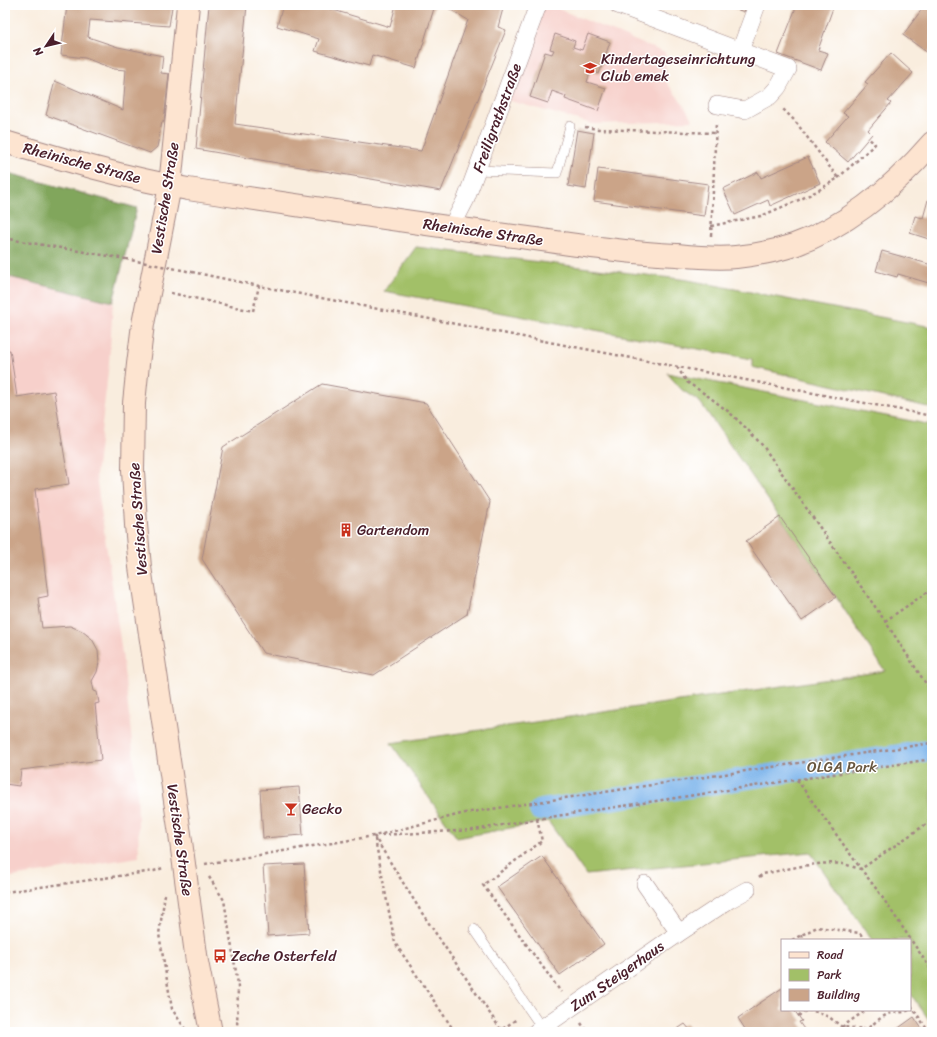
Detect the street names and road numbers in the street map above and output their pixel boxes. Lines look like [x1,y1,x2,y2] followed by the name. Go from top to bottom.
[465,60,529,176] street label: Freiligrathstraße
[20,135,144,191] street label: Rheinische Straße
[143,140,187,256] street label: Vestische Straße
[421,211,545,253] street label: Rheinische Straße
[121,462,155,576] street label: Vestische Straße
[159,782,201,898] street label: Vestische Straße
[564,933,670,1018] street label: Zum Steigerhaus

